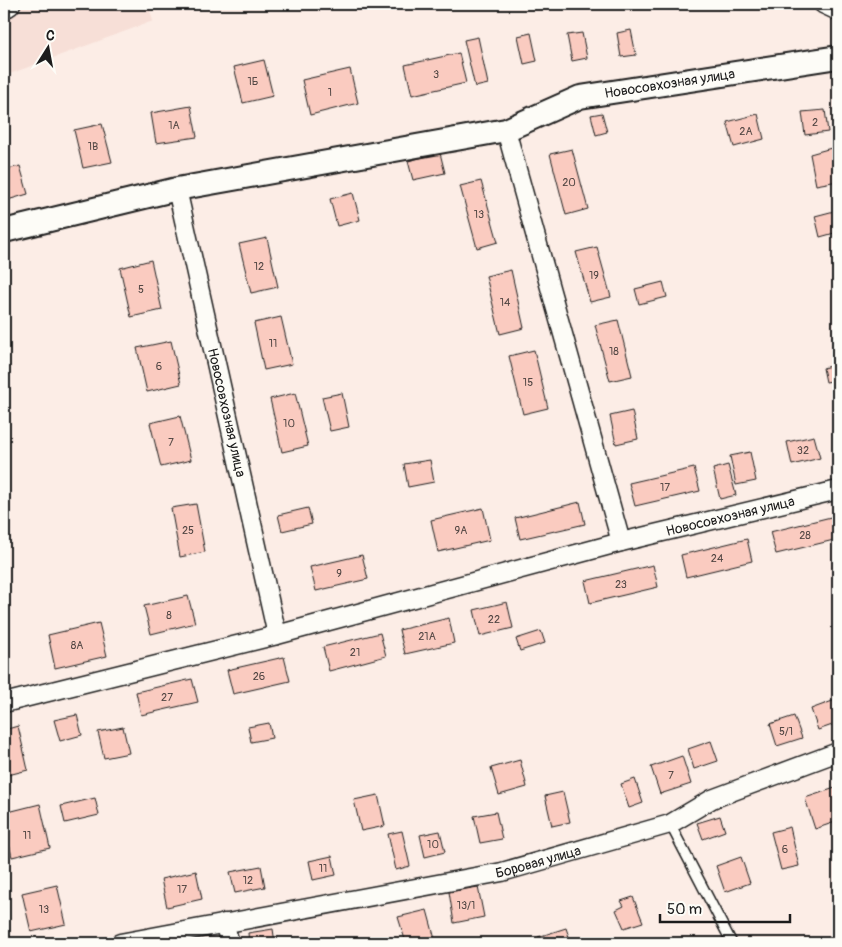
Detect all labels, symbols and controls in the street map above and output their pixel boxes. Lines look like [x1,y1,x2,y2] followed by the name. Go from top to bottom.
[22,22,72,72] north arrow
[45,27,57,45] text: С
[603,65,736,102] street label: Новосовхозная улица
[433,68,439,81] house number: 3
[248,75,258,88] house number: 1Б
[328,86,332,99] house number: 1
[812,116,818,129] house number: 2
[168,119,180,132] house number: 1А
[739,125,753,138] house number: 2А
[88,140,98,153] house number: 1В
[562,176,576,189] house number: 20
[474,208,484,221] house number: 13
[254,260,264,273] house number: 12
[589,269,599,282] house number: 19
[138,283,144,296] house number: 5
[500,296,511,309] house number: 14
[269,337,277,350] house number: 11
[609,345,619,358] house number: 18
[204,346,250,479] street label: Новосовхозная улица
[156,360,162,373] house number: 6
[523,376,533,389] house number: 15
[283,417,295,430] house number: 10
[168,436,174,449] house number: 7
[797,444,809,457] house number: 32
[660,481,670,494] house number: 17
[664,492,796,539] street label: Новосовхозная улица
[182,524,194,537] house number: 25
[455,524,467,537] house number: 9А
[799,529,811,542] house number: 28
[711,552,724,565] house number: 24
[336,567,342,580] house number: 9
[615,578,627,591] house number: 23
[166,609,172,622] house number: 8
[488,613,500,626] house number: 22
[418,630,436,643] house number: 21А
[71,639,83,652] house number: 8А
[350,646,360,659] house number: 21
[253,670,265,683] house number: 26
[161,691,173,704] house number: 27
[779,725,793,738] house number: 5/1
[668,769,674,782] house number: 7
[23,829,31,842] house number: 11
[427,838,439,851] house number: 10
[494,841,583,882] street label: Боровая улица
[782,843,788,856] house number: 6
[319,862,327,875] house number: 11
[243,874,253,887] house number: 12
[177,883,187,896] house number: 17
[660,892,790,924] scale bar
[457,899,475,912] house number: 13/1
[667,900,702,919] text: 50 m
[39,903,49,916] house number: 13

